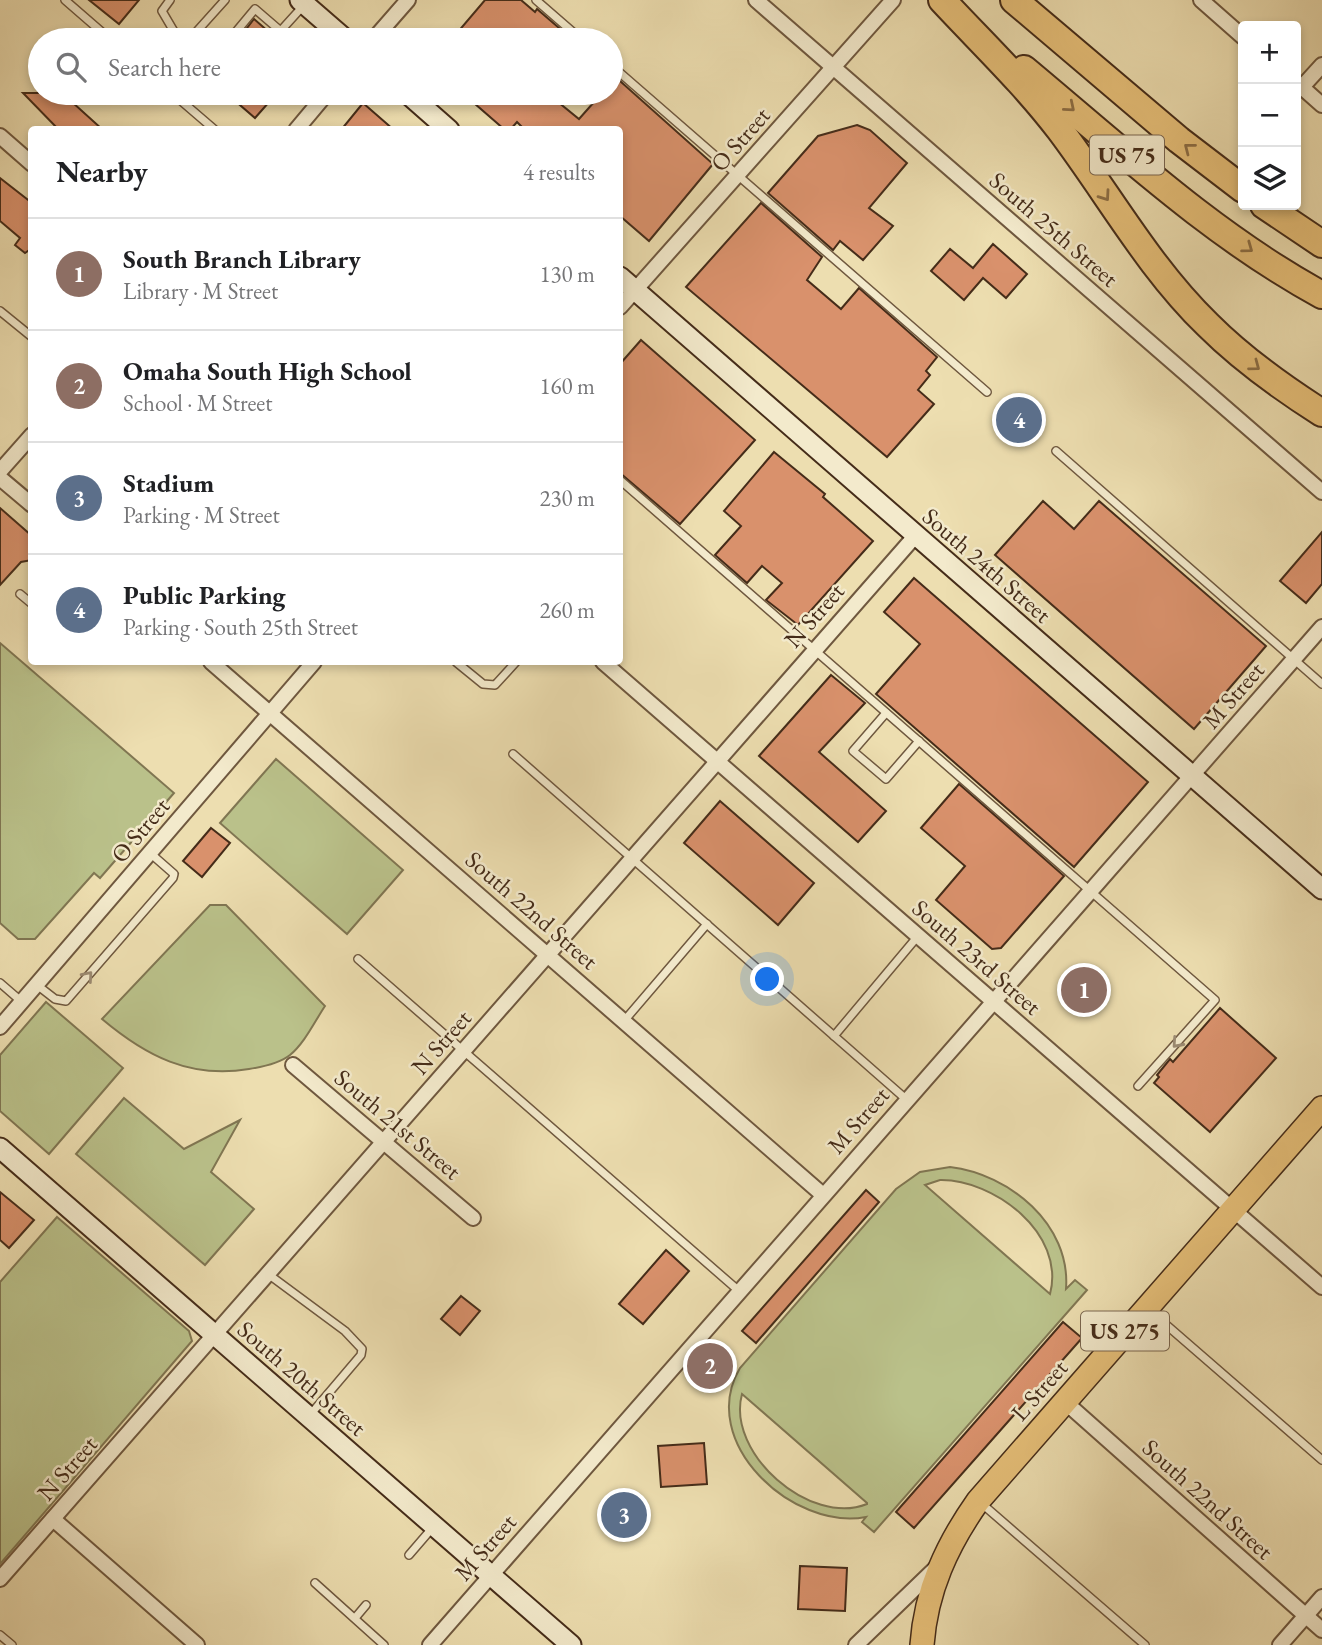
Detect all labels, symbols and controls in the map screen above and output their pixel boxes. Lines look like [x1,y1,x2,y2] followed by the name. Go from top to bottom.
[1238,21,1301,210] map controls
[1238,21,1301,84] button: +
[28,28,623,105] search box
[52,48,90,86] icon: search
[108,50,221,84] text: Search here
[1238,84,1301,147] button: −
[1061,99,1074,111] one-way arrow
[703,100,777,178] street label: O Street
[1090,136,1164,174] road number: US 75
[1184,143,1197,156] one-way arrow
[1238,147,1301,210] button: layers
[56,152,148,191] text: Nearby
[523,157,595,187] text: 4 results
[983,165,1125,294] street label: South 25th Street
[1097,188,1109,201] one-way arrow
[1240,240,1253,253] one-way arrow
[123,242,361,276] text: South Branch Library
[73,259,85,289] text: 1
[539,259,595,289] text: 130 m
[123,276,278,306] text: Library · M Street
[123,354,412,388] text: Omaha South High School
[1247,358,1260,371] one-way arrow
[73,371,85,401] text: 2
[539,371,595,401] text: 160 m
[123,388,273,418] text: School · M Street
[996,394,1042,446] pin: 4
[123,466,214,500] text: Stadium
[73,483,85,513] text: 3
[539,483,595,513] text: 230 m
[123,500,280,530] text: Parking · M Street
[916,501,1058,630] street label: South 24th Street
[777,576,851,654] street label: N Street
[123,578,286,612] text: Public Parking
[73,595,85,625] text: 4
[539,595,595,625] text: 260 m
[123,612,358,642] text: Parking · South 25th Street
[1195,655,1271,735] street label: M Street
[104,791,177,869] street label: O Street
[459,844,605,976] street label: South 22nd Street
[906,892,1048,1022] street label: South 23rd Street
[750,962,784,996] your location
[1061,964,1107,1016] pin: 1
[80,971,92,984] one-way arrow
[404,1003,478,1081] street label: N Street
[1172,1035,1185,1048] one-way arrow
[328,1062,468,1186] street label: South 21st Street
[820,1080,896,1160] street label: M Street
[1081,1312,1169,1350] road number: US 275
[231,1314,373,1443] street label: South 20th Street
[687,1340,733,1392] pin: 2
[1004,1352,1074,1427] street label: L Street
[30,1429,104,1507] street label: N Street
[1136,1432,1280,1566] street label: South 22nd Street
[601,1489,647,1541] pin: 3
[447,1507,523,1587] street label: M Street

